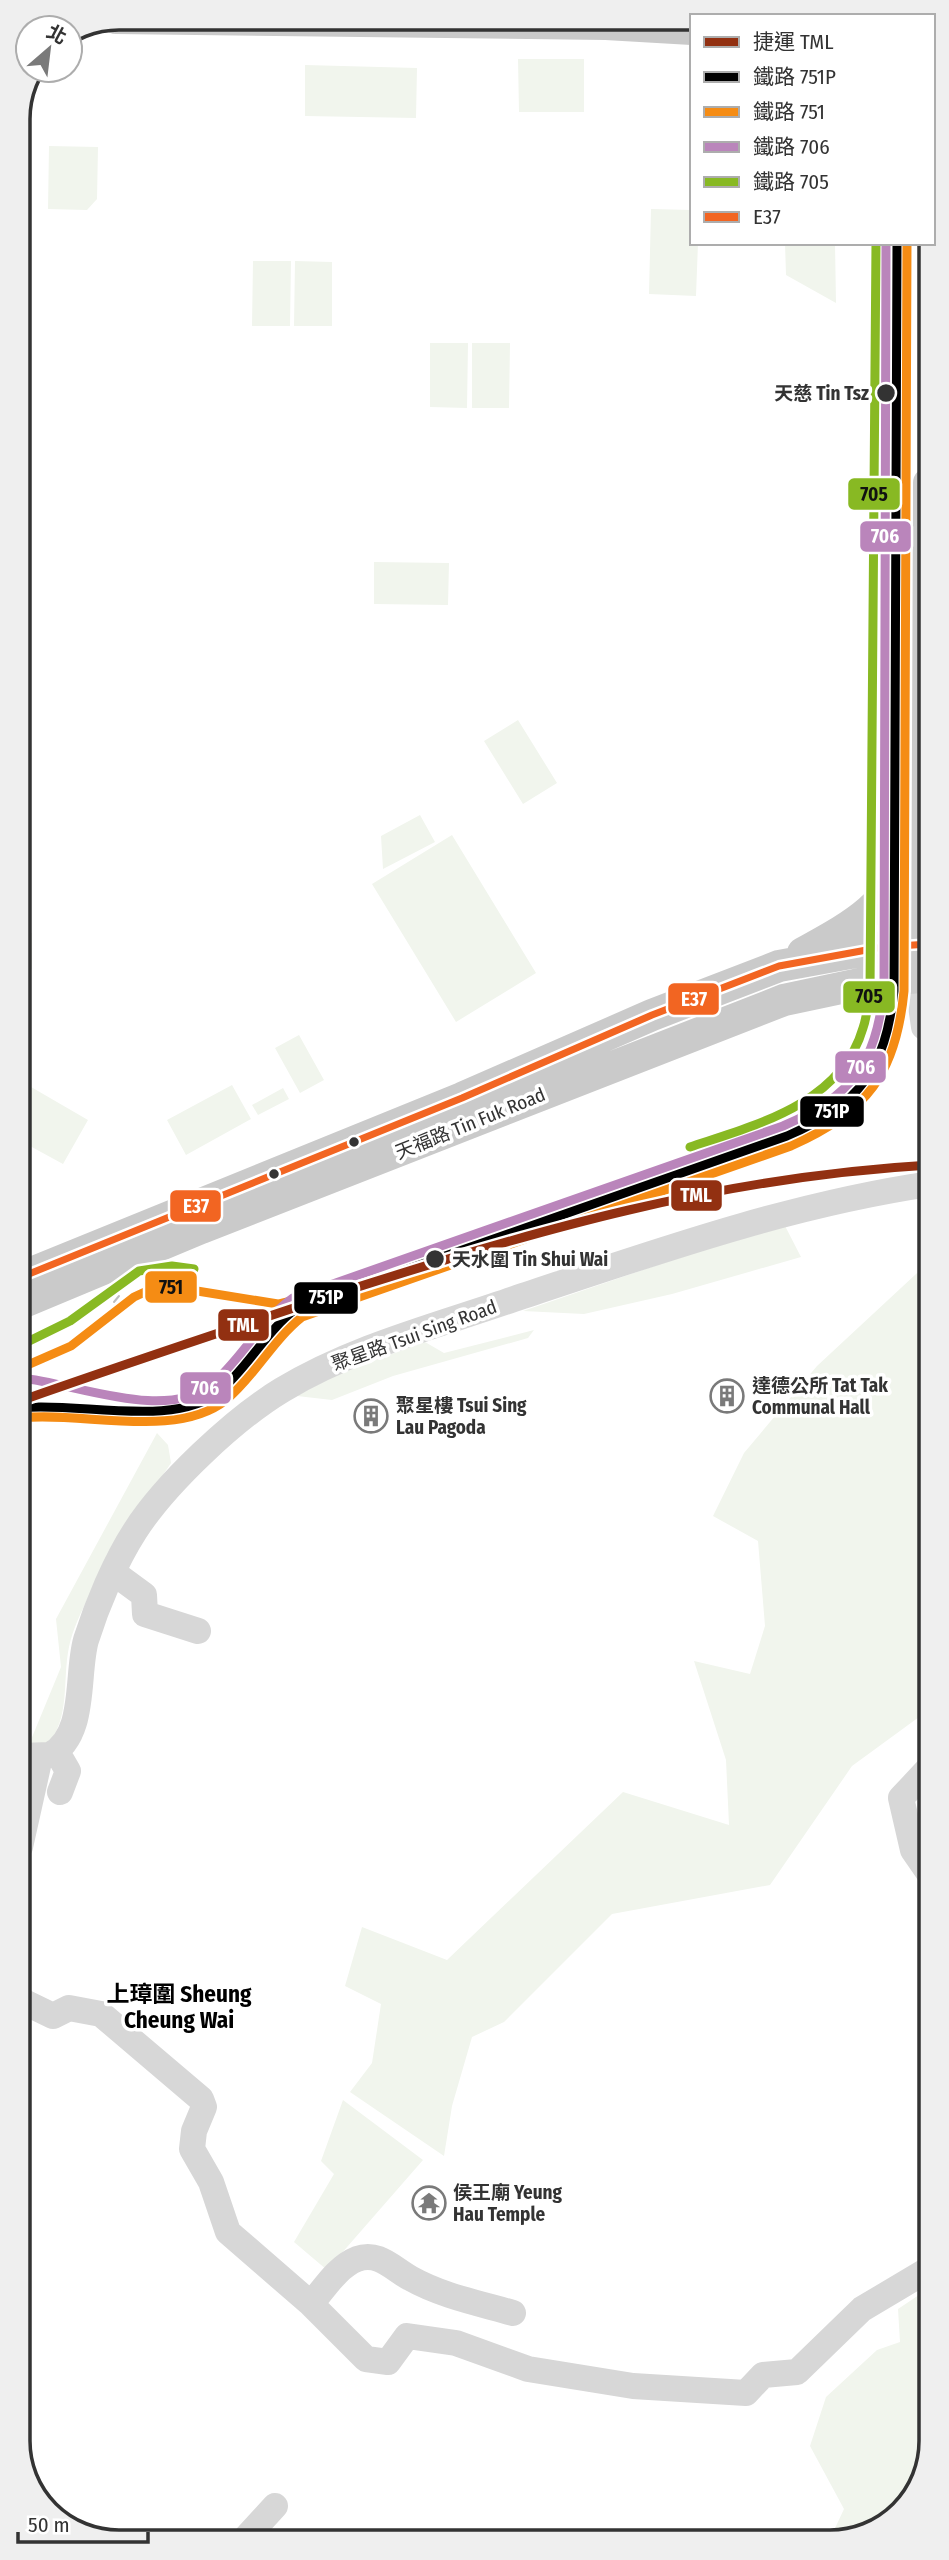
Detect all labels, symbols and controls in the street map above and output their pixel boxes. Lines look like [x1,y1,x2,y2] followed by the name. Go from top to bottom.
[14,14,84,84] north arrow
[690,14,935,245] legend
[43,20,71,49] text: 北
[753,29,834,55] text: 捷運 TML
[753,64,836,90] text: 鐵路 751P
[753,99,825,125] text: 鐵路 751
[753,134,830,160] text: 鐵路 706
[753,169,829,195] text: 鐵路 705
[753,204,781,230] text: E37
[774,382,869,405] place label: 天慈 Tin Tsz
[875,382,897,404] marker: 天慈 Tin Tsz
[847,477,901,511] line badge: 705
[860,483,888,506] text: 705
[859,520,912,553] line badge: 706
[871,525,899,548] text: 706
[842,980,896,1014] line badge: 705
[667,982,720,1016] line badge: E37
[855,985,883,1008] text: 705
[681,988,707,1011] text: E37
[834,1050,887,1084] line badge: 706
[847,1056,875,1079] text: 706
[392,1083,549,1164] street label: 天福路 Tin Fuk Road
[799,1095,865,1128] line badge: 751P
[815,1100,850,1123] text: 751P
[347,1135,361,1149] unlabelled marker
[267,1167,281,1181] unlabelled marker
[670,1179,723,1212] line badge: TML
[680,1184,712,1207] text: TML
[169,1189,222,1223] line badge: E37
[183,1195,209,1218] text: E37
[424,1248,446,1270] marker: 天水圍 Tin Shui Wai
[452,1248,608,1271] place label: 天水圍 Tin Shui Wai
[144,1270,198,1304] line badge: 751
[159,1276,183,1299] text: 751
[293,1281,359,1315] line badge: 751P
[309,1286,344,1309] text: 751P
[329,1295,500,1376] street label: 聚星路 Tsui Sing Road
[217,1308,270,1342] line badge: TML
[227,1314,259,1337] text: TML
[179,1371,232,1405] line badge: 706
[752,1374,888,1419] place label: 達德公所 Tat Tak Communal Hall
[191,1377,219,1400] text: 706
[708,1377,746,1415] building icon: 達德公所 Tat Tak Communal Hall
[396,1394,527,1439] place label: 聚星樓 Tsui Sing Lau Pagoda
[352,1397,390,1435] building icon: 聚星樓 Tsui Sing Lau Pagoda
[107,1980,252,2034] district label: 上璋圍 Sheung Cheung Wai
[453,2181,562,2226] place label: 侯王廟 Yeung Hau Temple
[410,2184,448,2222] temple icon: 侯王廟 Yeung Hau Temple
[18,2500,147,2544] scale bar
[28,2512,70,2538] text: 50 m

